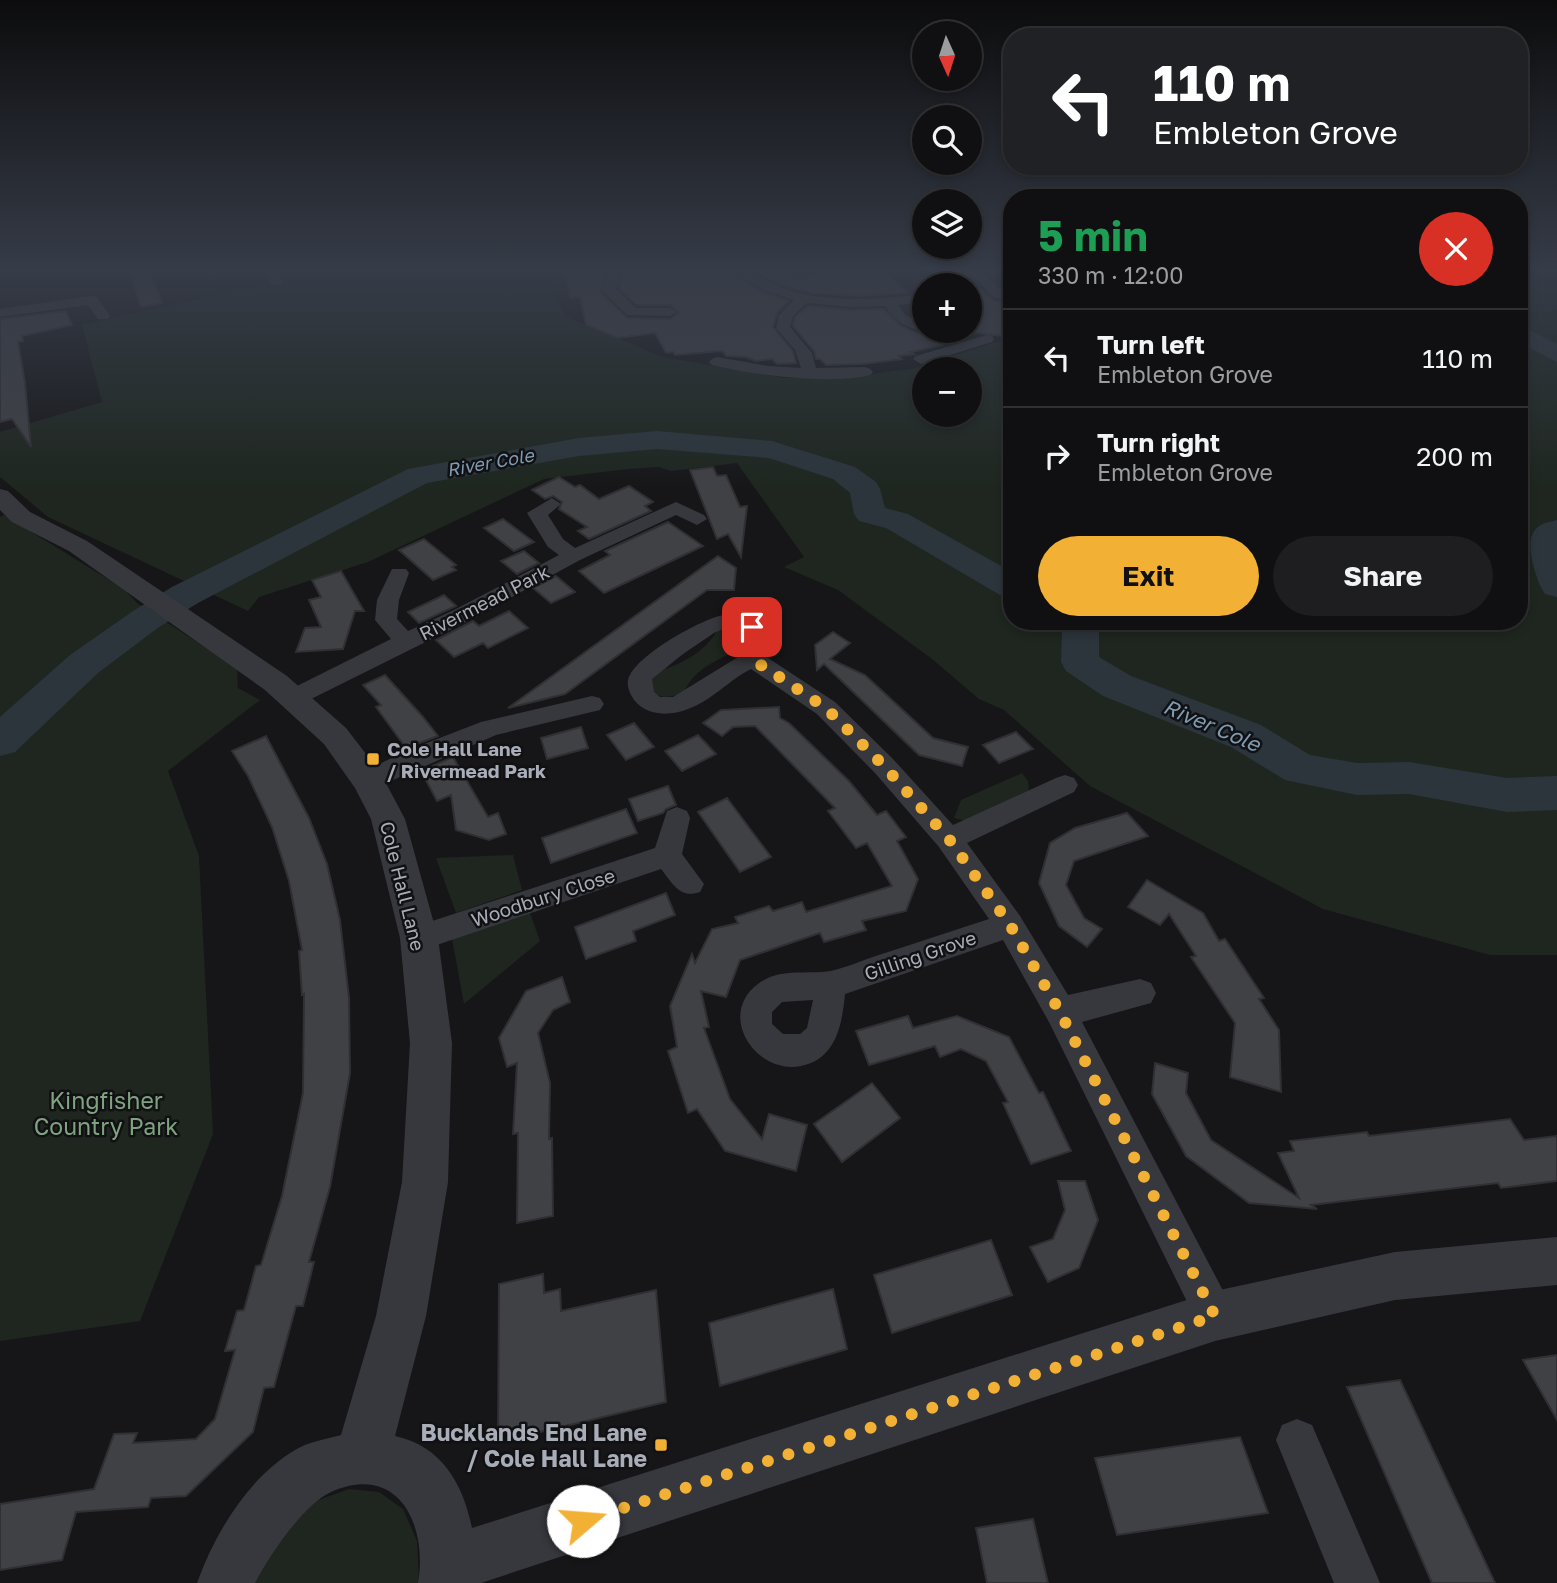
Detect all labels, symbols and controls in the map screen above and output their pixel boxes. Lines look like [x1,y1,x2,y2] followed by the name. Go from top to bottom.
[912,21,982,91] north arrow
[912,21,982,427] map controls
[1153,53,1290,112] text: 110 m
[1038,56,1129,147] icon: left
[912,105,982,175] button: search
[1153,113,1398,151] text: Embleton Grove
[912,189,982,259] button: layers
[1038,210,1148,260] text: 5 min
[1419,212,1493,286] button: close
[1038,261,1184,289] text: 330 m · 12:00
[912,273,982,343] button: +
[1097,329,1205,360] text: Turn left
[1038,339,1076,377] icon: left
[1422,343,1493,374] text: 110 m
[912,357,982,427] button: −
[1097,360,1273,388] text: Embleton Grove
[1097,427,1220,458] text: Turn right
[1038,437,1076,475] icon: right
[1416,441,1493,472] text: 200 m
[445,443,537,480] water label: River Cole
[1097,458,1273,486] text: Embleton Grove
[1038,536,1259,616] button: Exit
[1273,536,1493,616] button: Share
[415,559,553,645] street label: Rivermead Park
[722,597,782,657] pin
[733,608,771,646] icon: arrive
[1160,693,1266,758] water label: River Cole
[387,737,546,782] place label: Cole Hall Lane / Rivermead Park
[365,751,381,767] marker: Cole Hall Lane / Rivermead Park
[376,819,430,953] street label: Cole Hall Lane
[468,863,618,931] street label: Woodbury Close
[861,925,979,985] street label: Gilling Grove
[34,1086,178,1140] park label: Kingfisher Country Park
[420,1418,647,1472] place label: Bucklands End Lane / Cole Hall Lane
[653,1437,669,1453] marker: Bucklands End Lane / Cole Hall Lane
[546,1484,620,1558] position arrow

